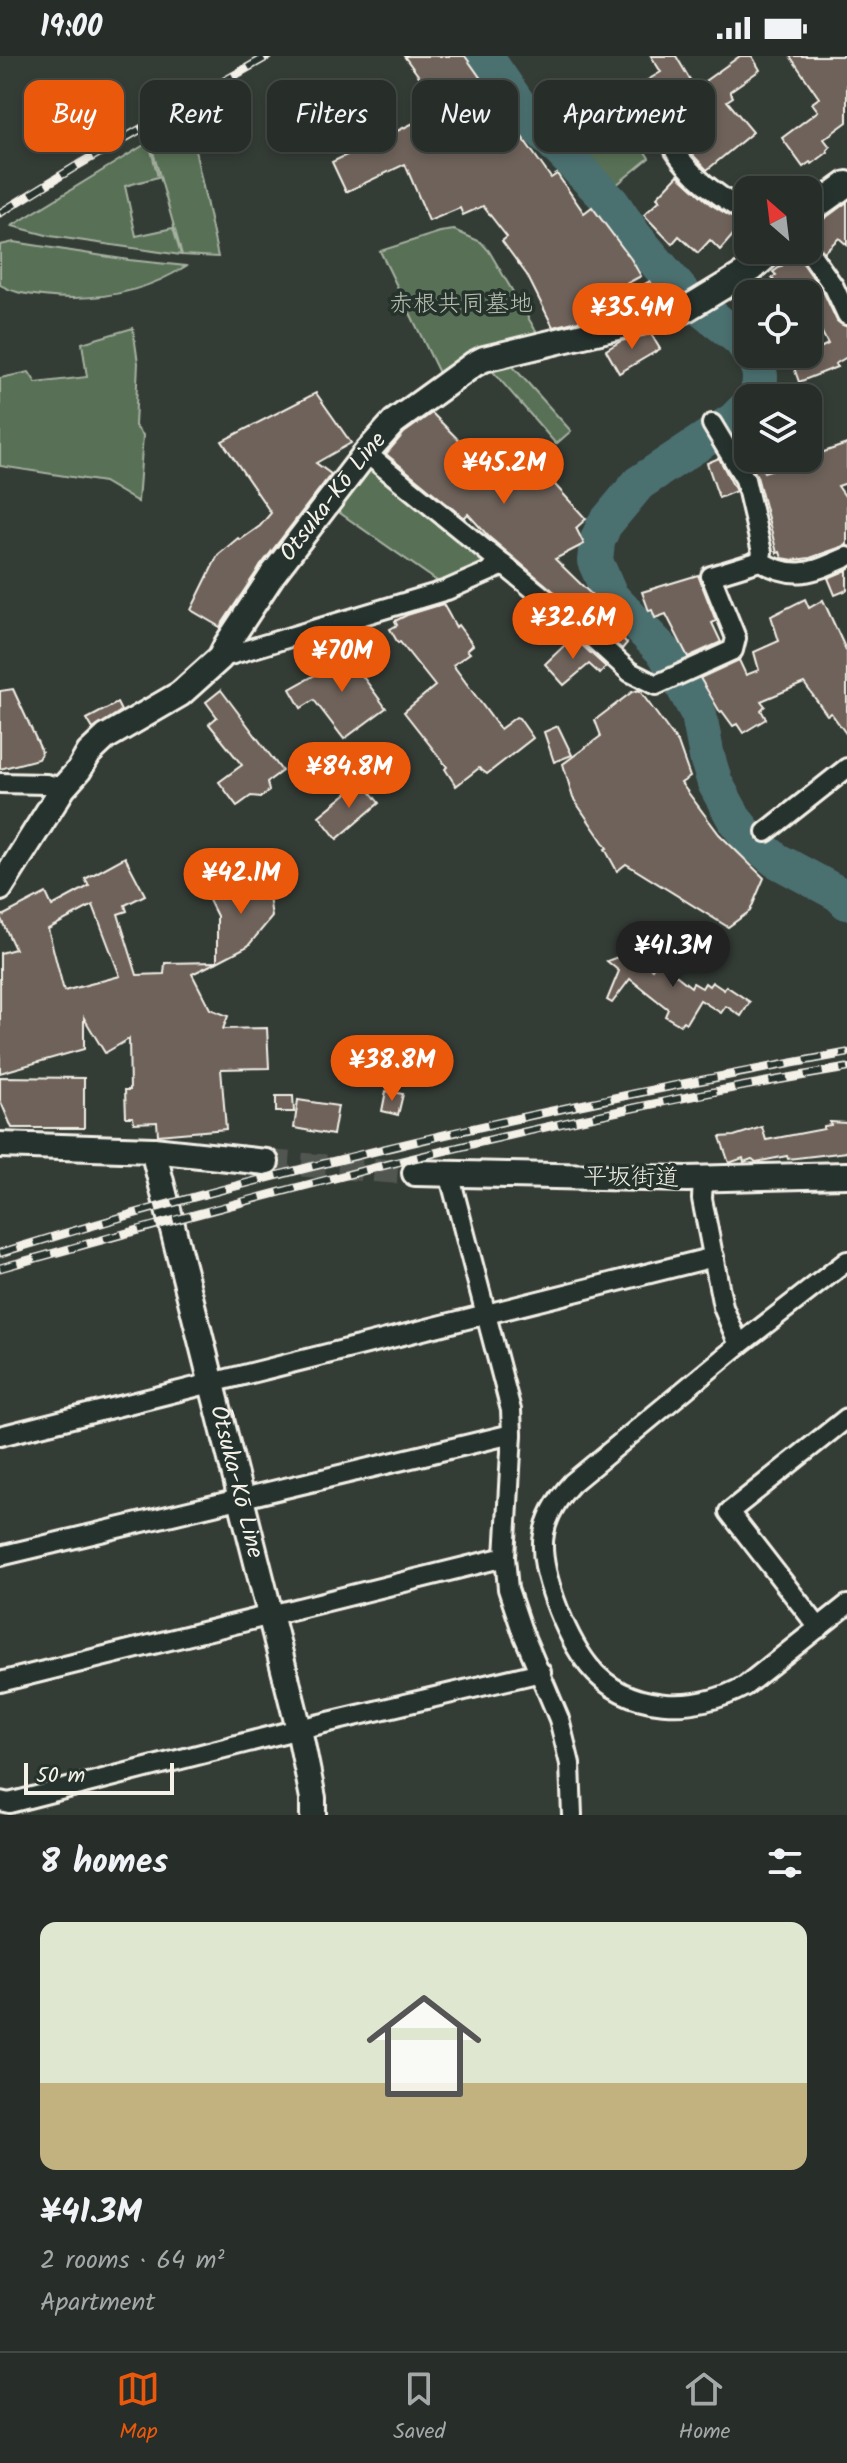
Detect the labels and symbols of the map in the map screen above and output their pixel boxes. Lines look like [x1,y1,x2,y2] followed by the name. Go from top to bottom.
[734,176,822,264] north arrow
[567,283,697,351] pin: ¥35.4M
[389,285,533,324] park label: 赤根共同墓地
[269,422,396,570] street label: Ōtsuka-Kō Line
[439,438,569,506] pin: ¥45.2M
[508,593,638,661] pin: ¥32.6M
[295,626,389,694] pin: ¥70M
[284,742,414,810] pin: ¥84.8M
[176,848,306,916] pin: ¥42.1M
[608,921,738,989] pin: ¥41.3M
[327,1035,457,1103] pin: ¥38.8M
[583,1158,679,1198] street label: 平坂街道
[199,1401,275,1562] street label: Ōtsuka-Kō Line
[24,1759,174,1795] scale bar

